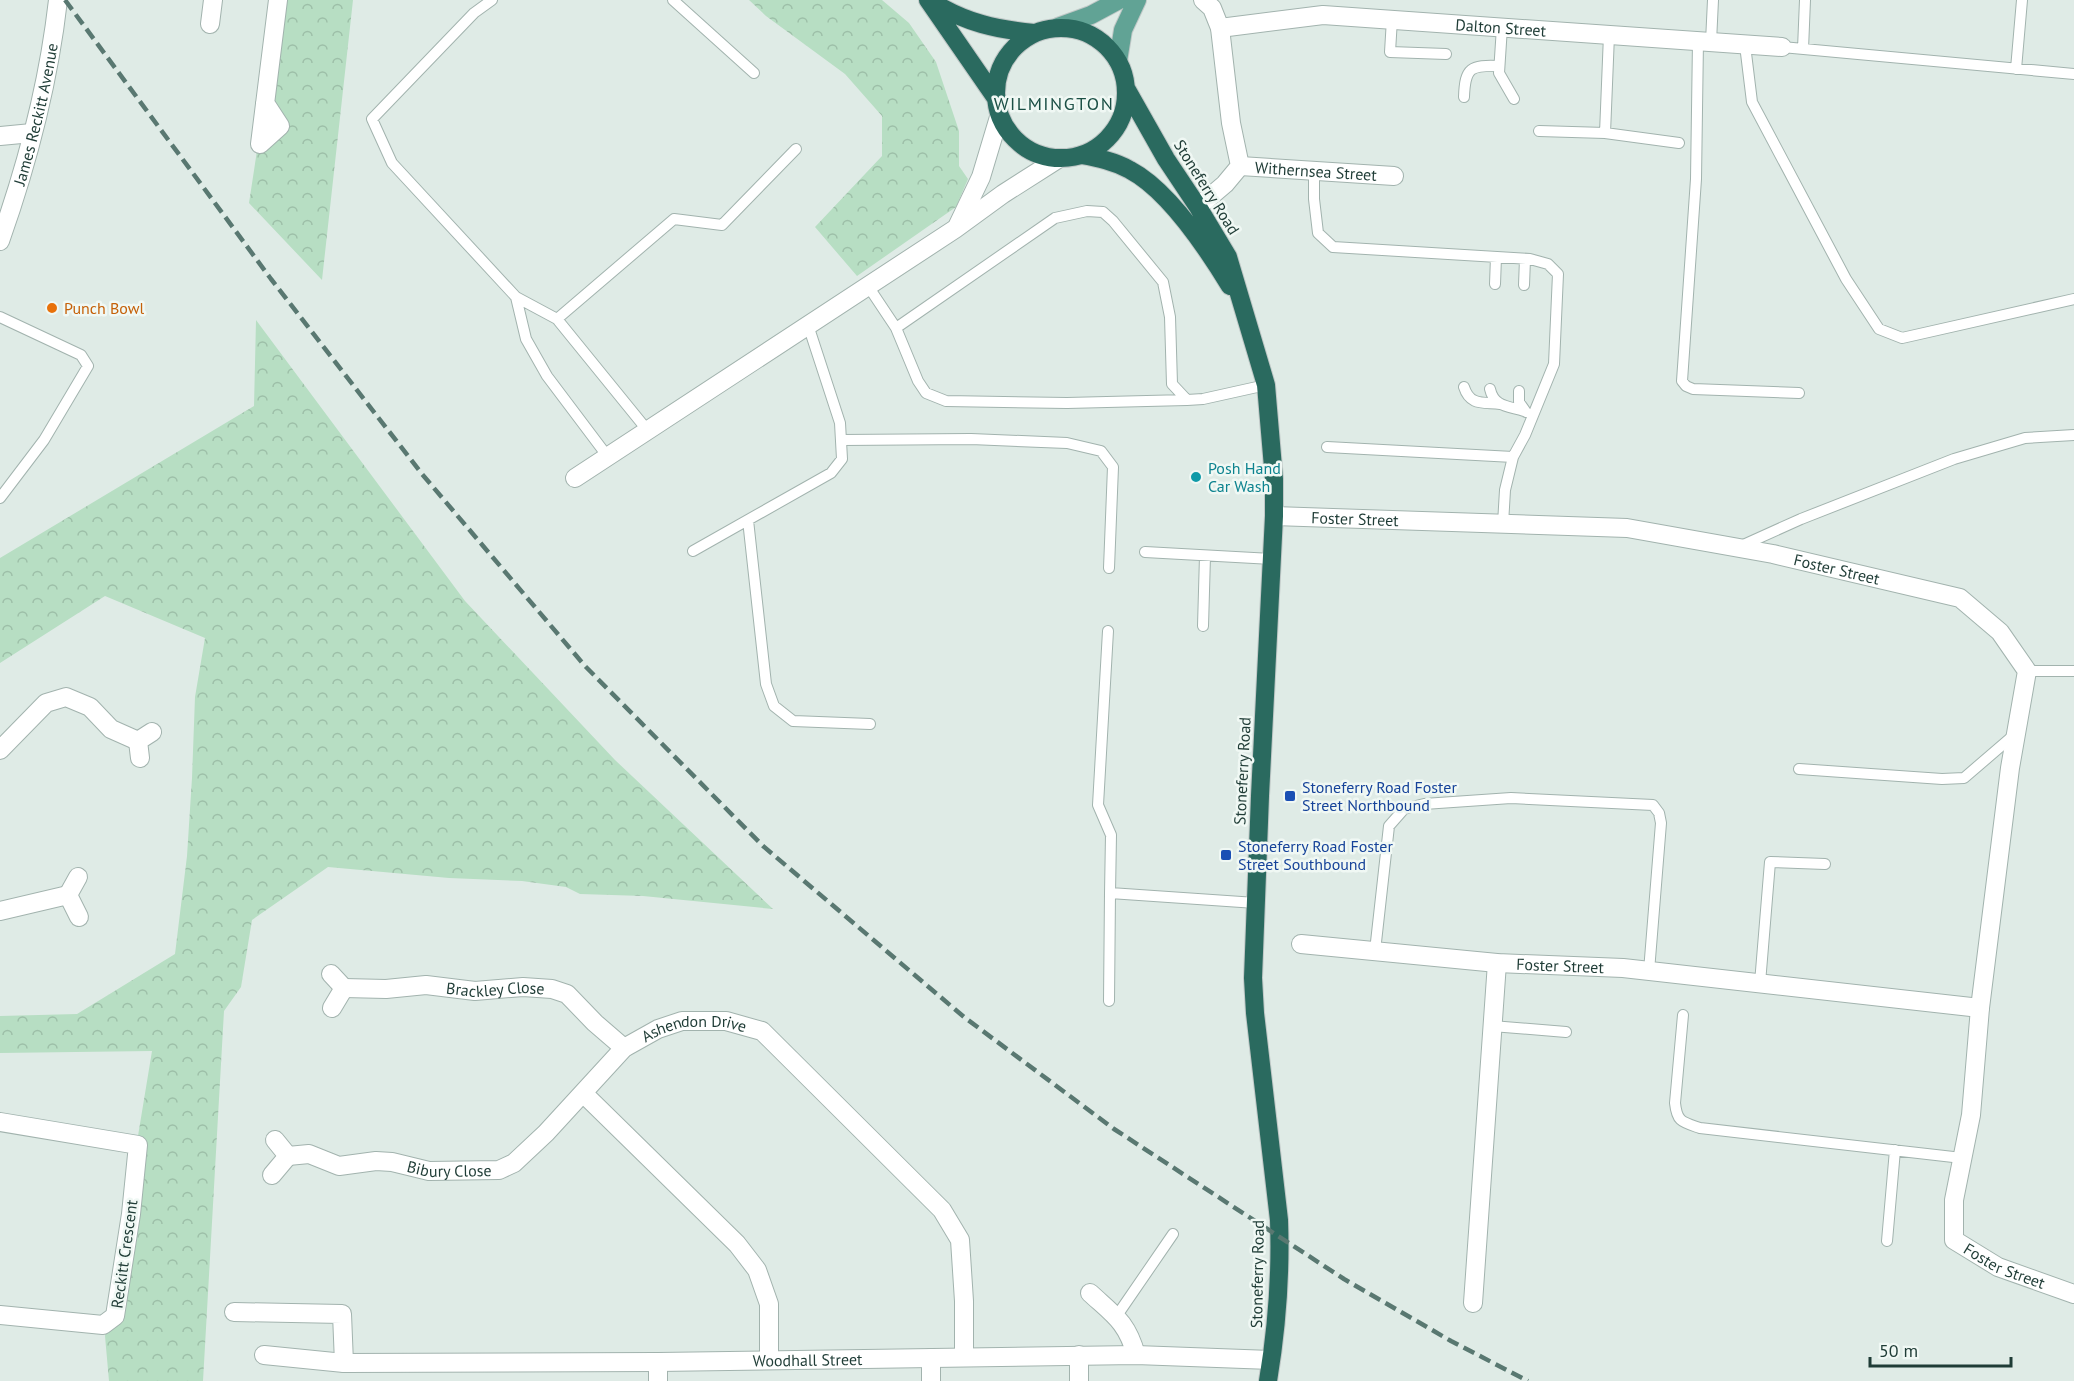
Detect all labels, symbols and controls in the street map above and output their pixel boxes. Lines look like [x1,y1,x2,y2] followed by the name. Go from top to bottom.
[1455,14,1547,41] street label: Dalton Street
[9,42,62,188] street label: James Reckitt Avenue
[994,92,1114,115] district label: WILMINGTON
[1170,136,1244,238] street label: Stoneferry Road
[1254,157,1378,185] street label: Withernsea Street
[64,298,145,318] place label: Punch Bowl
[45,301,59,315] marker: Punch Bowl
[1208,458,1281,496] place label: Posh Hand Car Wash
[1189,470,1203,484] marker: Posh Hand Car Wash
[1311,507,1400,530] street label: Foster Street
[1792,549,1882,589] street label: Foster Street
[1229,716,1255,826] street label: Stoneferry Road
[1302,777,1457,815] place label: Stoneferry Road Foster Street Northbound
[1283,789,1297,803] marker: Stoneferry Road Foster Street Northbound
[1238,836,1393,874] place label: Stoneferry Road Foster Street Southbound
[1219,848,1233,862] marker: Stoneferry Road Foster Street Southbound
[1516,954,1605,977] street label: Foster Street
[445,977,545,1001] street label: Brackley Close
[638,1011,749,1046] street label: Ashendon Drive
[405,1156,492,1181] street label: Bibury Close
[106,1198,142,1310] street label: Reckitt Crescent
[1246,1220,1268,1328] street label: Stoneferry Road
[1960,1238,2048,1293] street label: Foster Street
[1870,1330,2011,1368] scale bar
[1879,1339,1918,1362] text: 50 m
[753,1349,863,1371] street label: Woodhall Street

